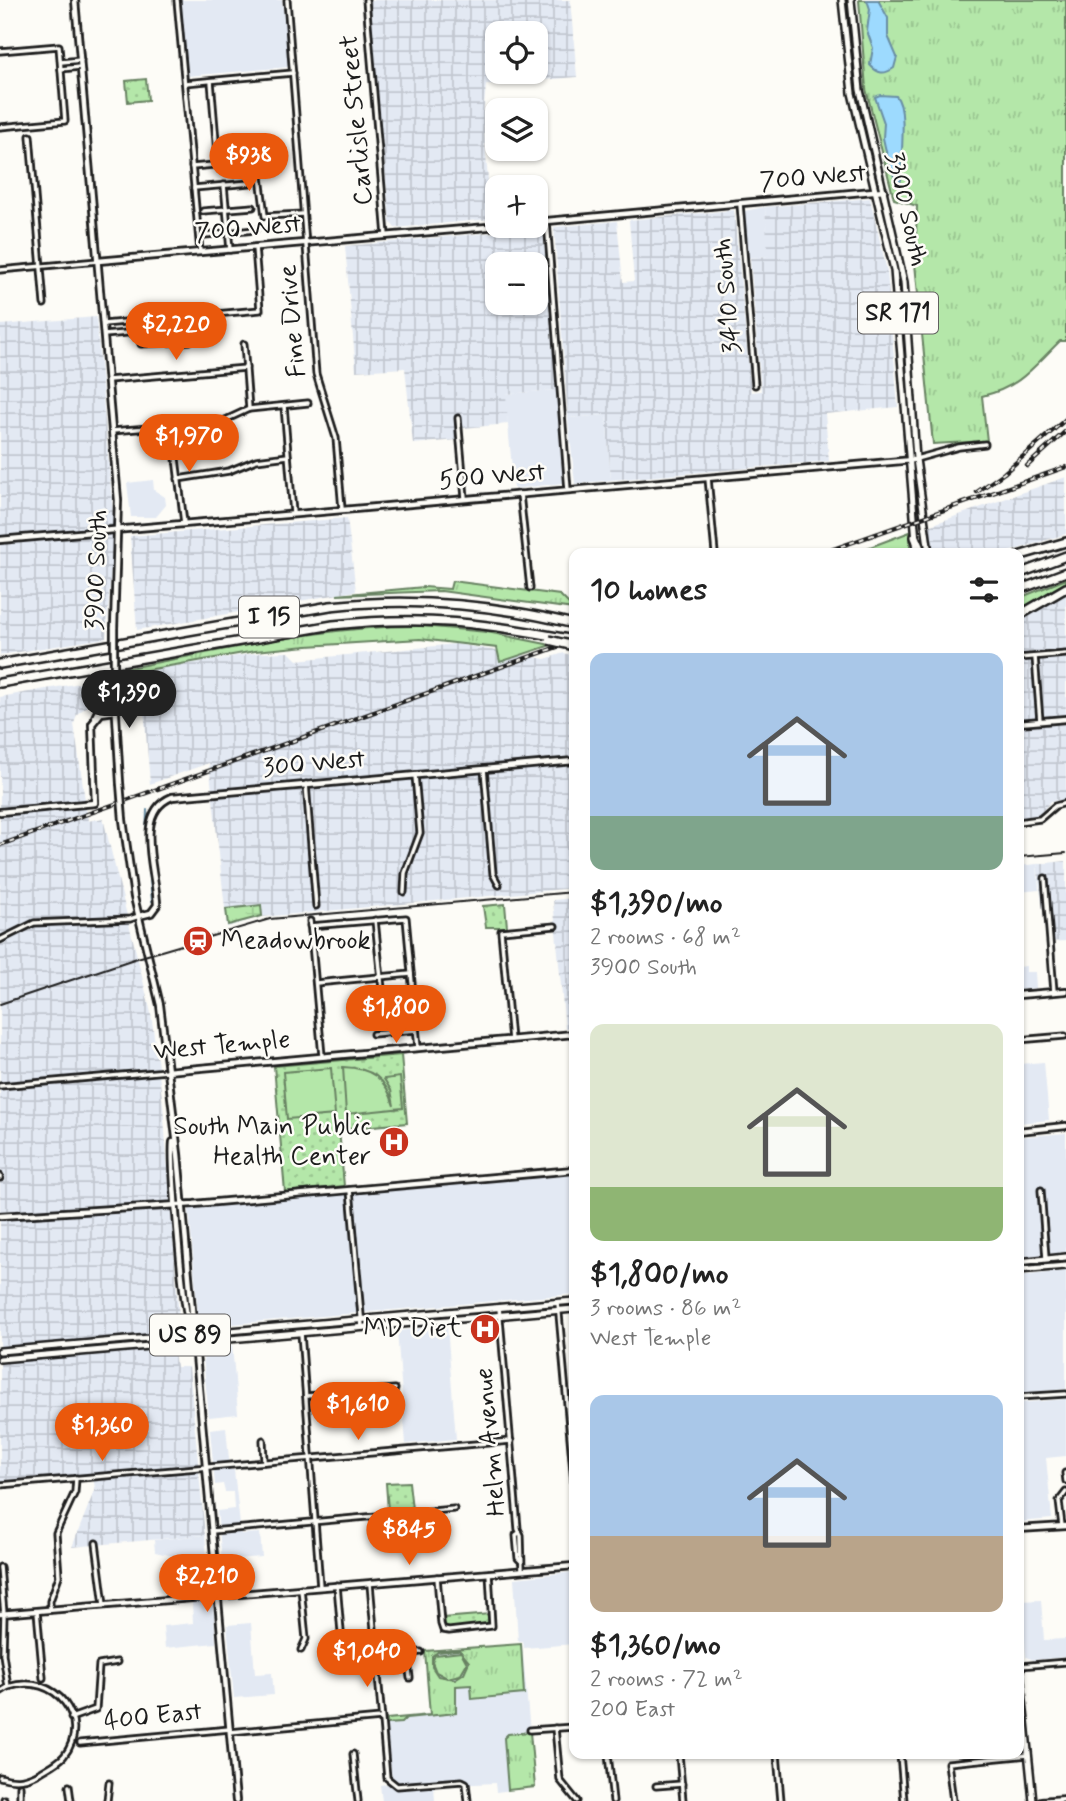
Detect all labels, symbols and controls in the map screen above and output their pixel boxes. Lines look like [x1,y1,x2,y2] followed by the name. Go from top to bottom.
[485,21,548,315] map controls
[485,21,548,84] button: locate
[333,33,381,207] street label: Carlisle Street
[485,98,548,161] button: layers
[208,134,290,193] pin: $938
[226,141,273,171] text: $938
[876,148,936,270] street label: 3300 South
[758,156,868,200] street label: 700 West
[485,175,548,238] button: +
[193,207,303,251] street label: 700 West
[706,237,750,355] street label: 3410 South
[485,252,548,315] button: −
[271,263,315,379] street label: Fine Drive
[858,292,938,334] road number: SR 171
[119,302,233,362] pin: $2,220
[142,310,210,340] text: $2,220
[132,414,246,474] pin: $1,970
[155,422,223,452] text: $1,970
[438,455,547,499] street label: 500 West
[78,509,116,631] street label: 3900 South
[590,571,707,610] text: 10 homes
[965,571,1003,609] icon: filters
[239,596,299,638] road number: I 15
[72,670,186,730] pin: $1,390
[97,678,161,708] text: $1,390
[734,698,860,824] icon: home
[261,743,367,785] street label: 300 West
[590,884,723,923] text: $1,390/mo
[590,923,741,953] text: 2 rooms · 68 m²
[181,924,215,958] station icon: Meadowbrook
[221,924,371,958] place label: Meadowbrook
[590,953,697,983] text: 3900 South
[339,986,453,1045] pin: $1,800
[362,993,430,1023] text: $1,800
[152,1023,292,1069] street label: West Temple
[734,1069,860,1195] icon: home
[173,1110,371,1174] place label: South Main Public Health Center
[377,1125,411,1159] hospital icon: South Main Public Health Center
[590,1255,729,1294] text: $1,800/mo
[590,1294,741,1324] text: 3 rooms · 86 m²
[363,1312,462,1346] place label: MD Diet
[468,1312,502,1346] hospital icon: MD Diet
[150,1315,230,1356] road number: US 89
[590,1324,711,1354] text: West Temple
[468,1366,514,1518] street label: Helm Avenue
[301,1382,415,1442] pin: $1,610
[326,1390,390,1420] text: $1,610
[45,1404,159,1463] pin: $1,360
[71,1411,133,1441] text: $1,360
[734,1440,860,1566] icon: home
[368,1508,450,1567] pin: $845
[382,1515,436,1545] text: $845
[150,1554,264,1614] pin: $2,210
[175,1562,239,1592] text: $2,210
[590,1626,721,1665] text: $1,360/mo
[310,1630,424,1689] pin: $1,040
[333,1637,401,1667] text: $1,040
[590,1665,743,1695] text: 2 rooms · 72 m²
[102,1695,204,1739] street label: 400 East
[590,1695,675,1725] text: 200 East

